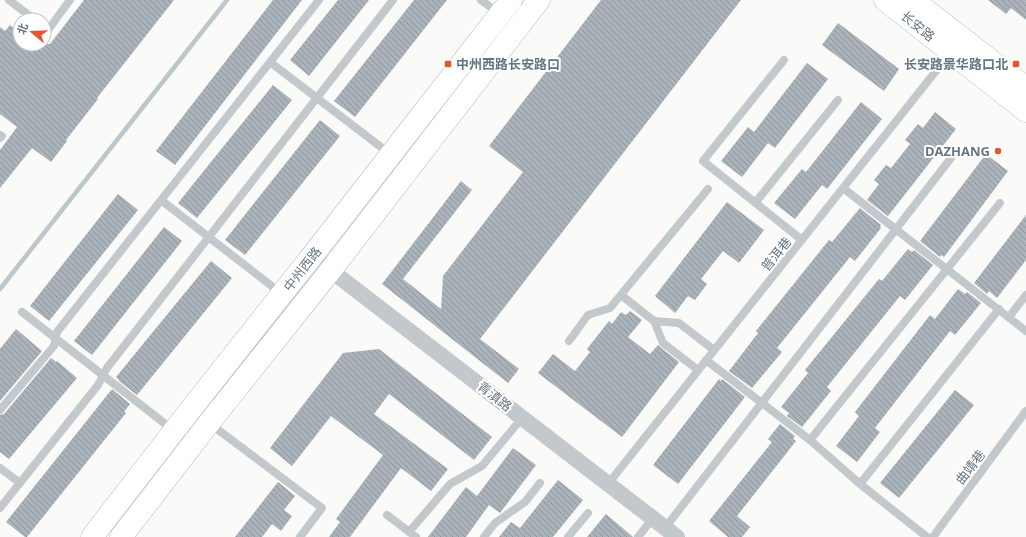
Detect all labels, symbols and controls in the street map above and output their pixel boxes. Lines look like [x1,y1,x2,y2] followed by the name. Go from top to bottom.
[897,7,939,45] street label: 长安路
[12,12,52,52] north arrow
[13,21,31,36] text: 北
[456,55,560,73] place label: 中州西路长安路口
[904,55,1008,73] place label: 长安路景华路口北
[443,59,453,69] marker: 中州西路长安路口
[1011,59,1021,69] marker: 长安路景华路口北
[925,142,990,160] place label: DAZHANG
[993,146,1003,156] marker: DAZHANG
[757,233,795,275] street label: 普洱巷
[279,243,325,295] street label: 中州西路
[474,377,516,415] street label: 青滇路
[951,446,989,488] street label: 曲靖巷

